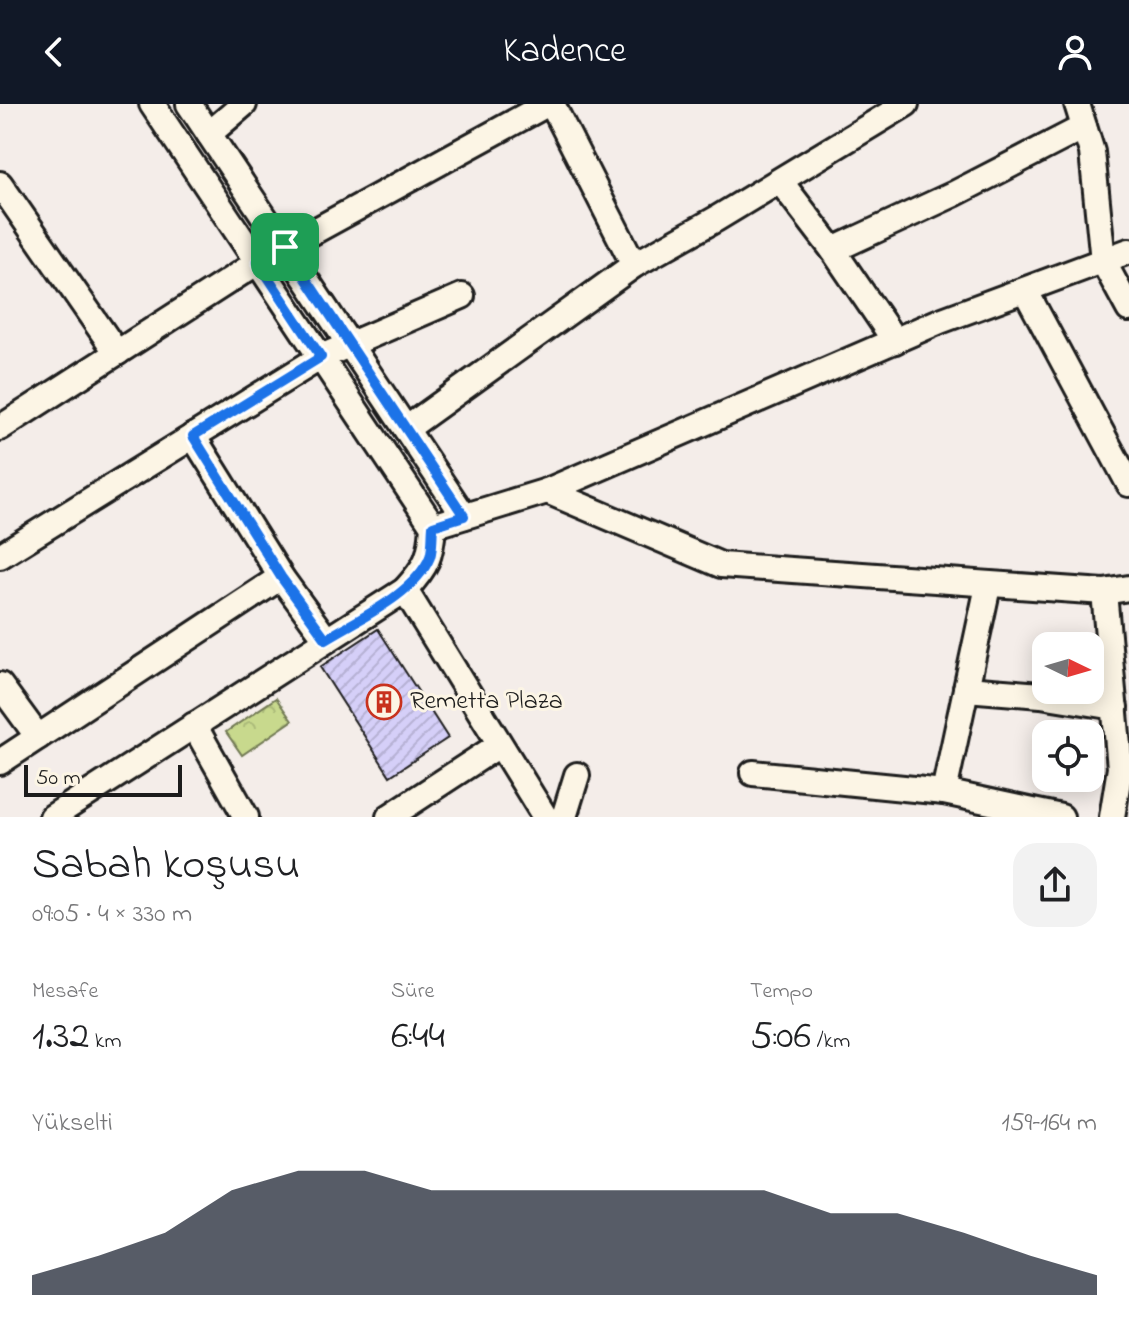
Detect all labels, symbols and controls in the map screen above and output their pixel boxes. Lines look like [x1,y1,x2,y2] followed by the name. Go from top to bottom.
[503,26,626,79] text: Kadence
[32,30,76,74] icon: back
[1053,30,1097,74] icon: person
[251,213,319,281] pin
[263,225,307,269] icon: arrive
[1032,632,1104,704] north arrow
[1032,632,1104,792] map controls
[365,683,403,721] building icon: Remetta Plaza
[410,683,563,721] place label: Remetta Plaza
[1032,720,1104,792] button: locate
[24,761,182,797] scale bar
[36,763,81,795] text: 50 m
[32,834,300,898] text: Sabah koşusu
[1013,843,1097,927] button: share
[32,896,192,934] text: 09:05 · 4 × 330 m
[32,976,98,1008] text: Mesafe
[391,976,434,1008] text: Süre
[750,976,813,1008] text: Tempo
[32,1008,89,1067] text: 1.32
[391,1008,445,1067] text: 6:44
[750,1008,811,1067] text: 5:06
[89,1026,122,1058] text: km
[811,1026,850,1058] text: /km
[32,1105,113,1143] text: Yükselti
[1001,1105,1097,1143] text: 159–164 m

